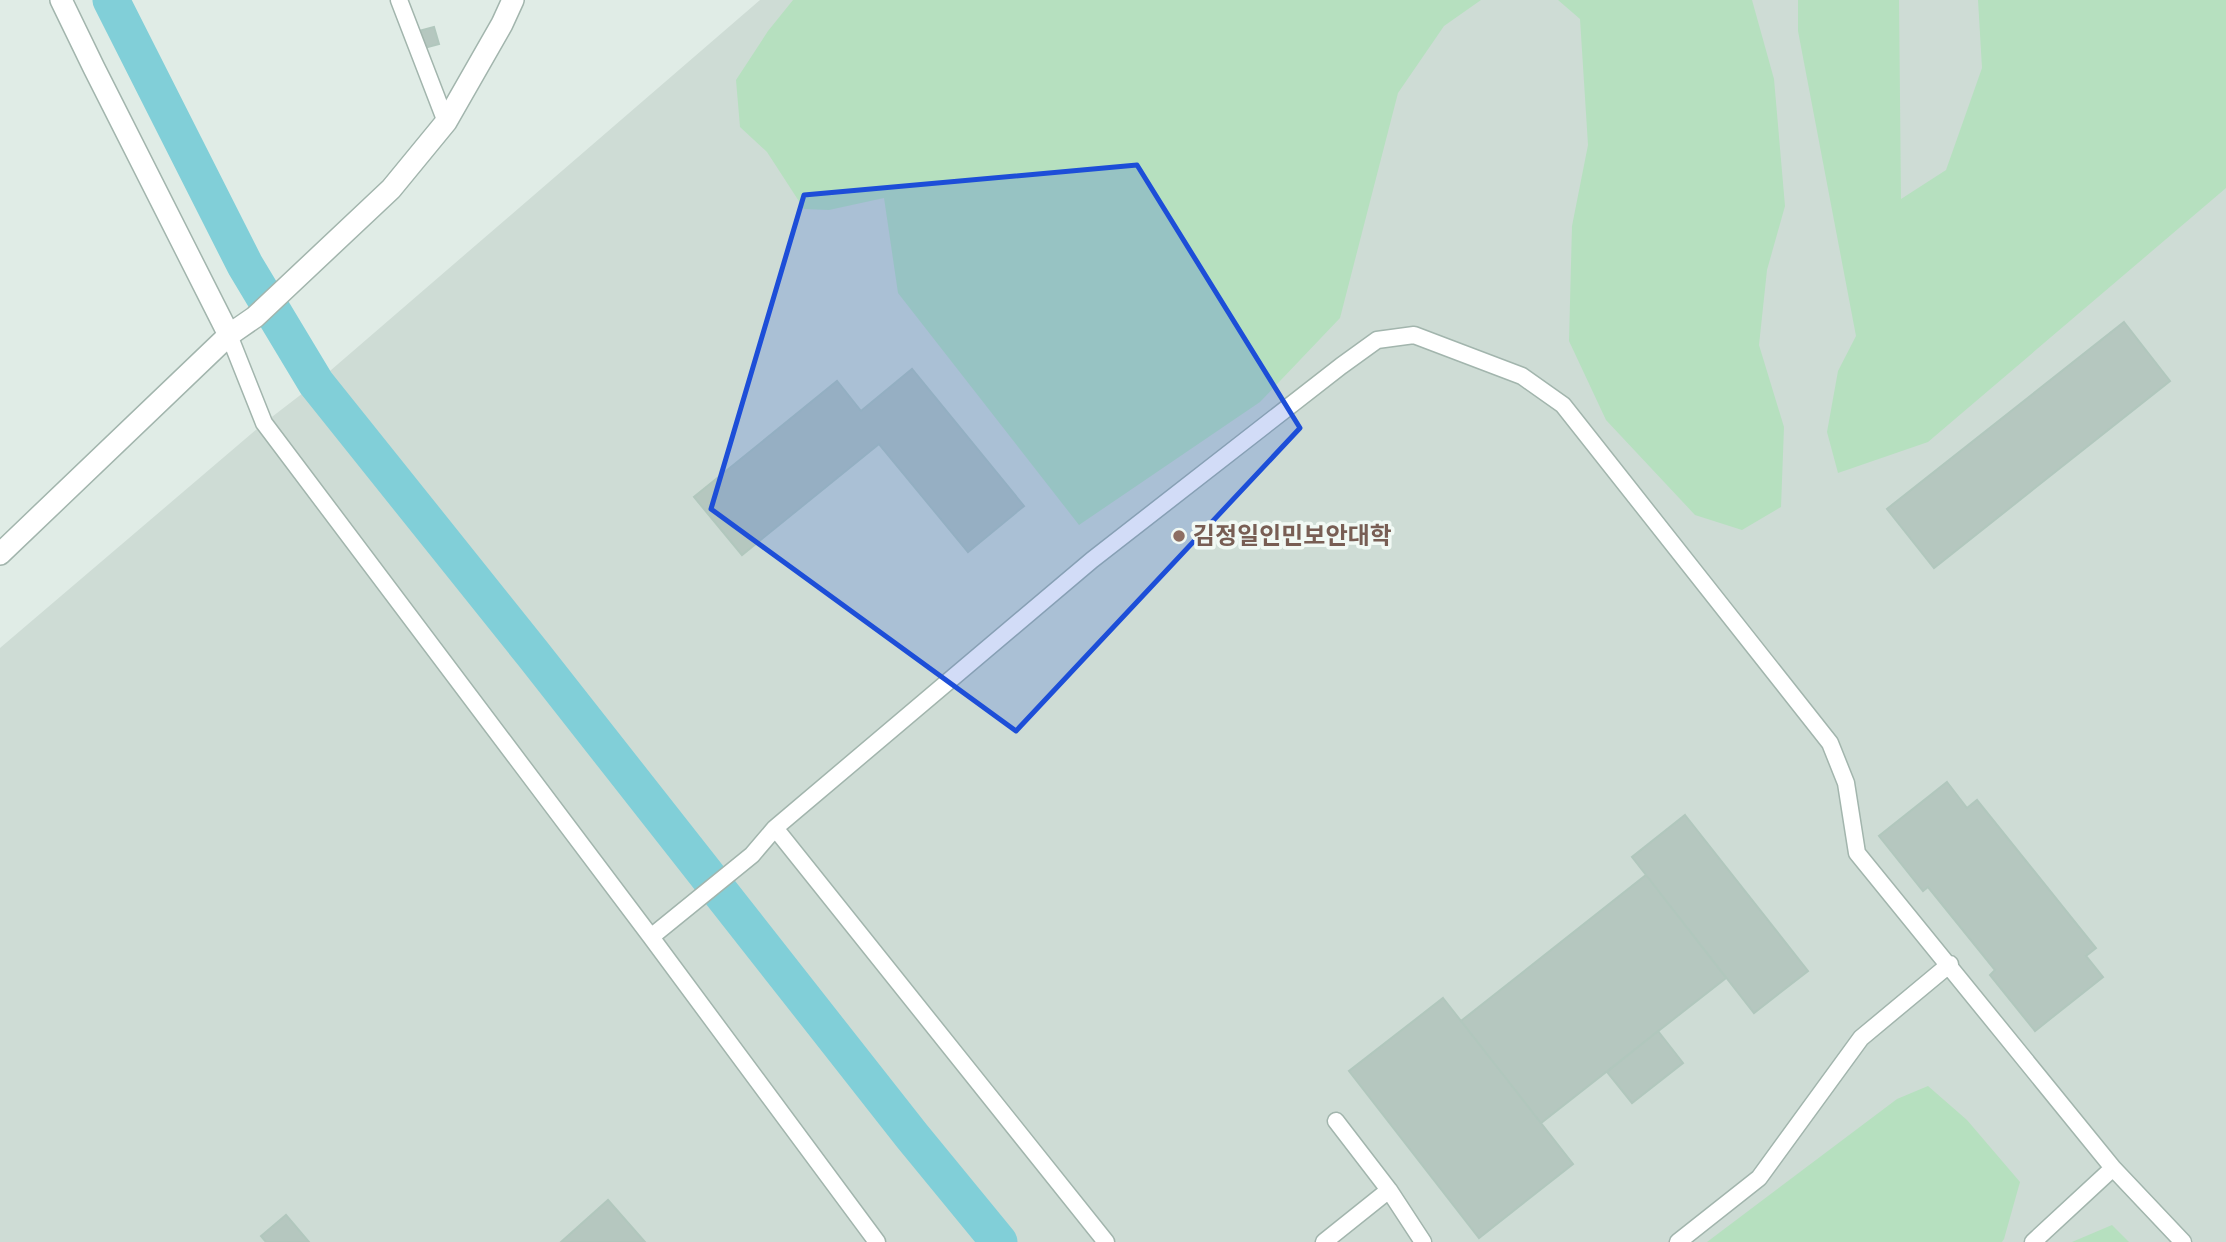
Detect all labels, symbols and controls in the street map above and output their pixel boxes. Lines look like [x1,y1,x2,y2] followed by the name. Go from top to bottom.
[1193,522,1392,550] place label: 김정일인민보안대학
[1171,528,1187,544] marker: 김정일인민보안대학

